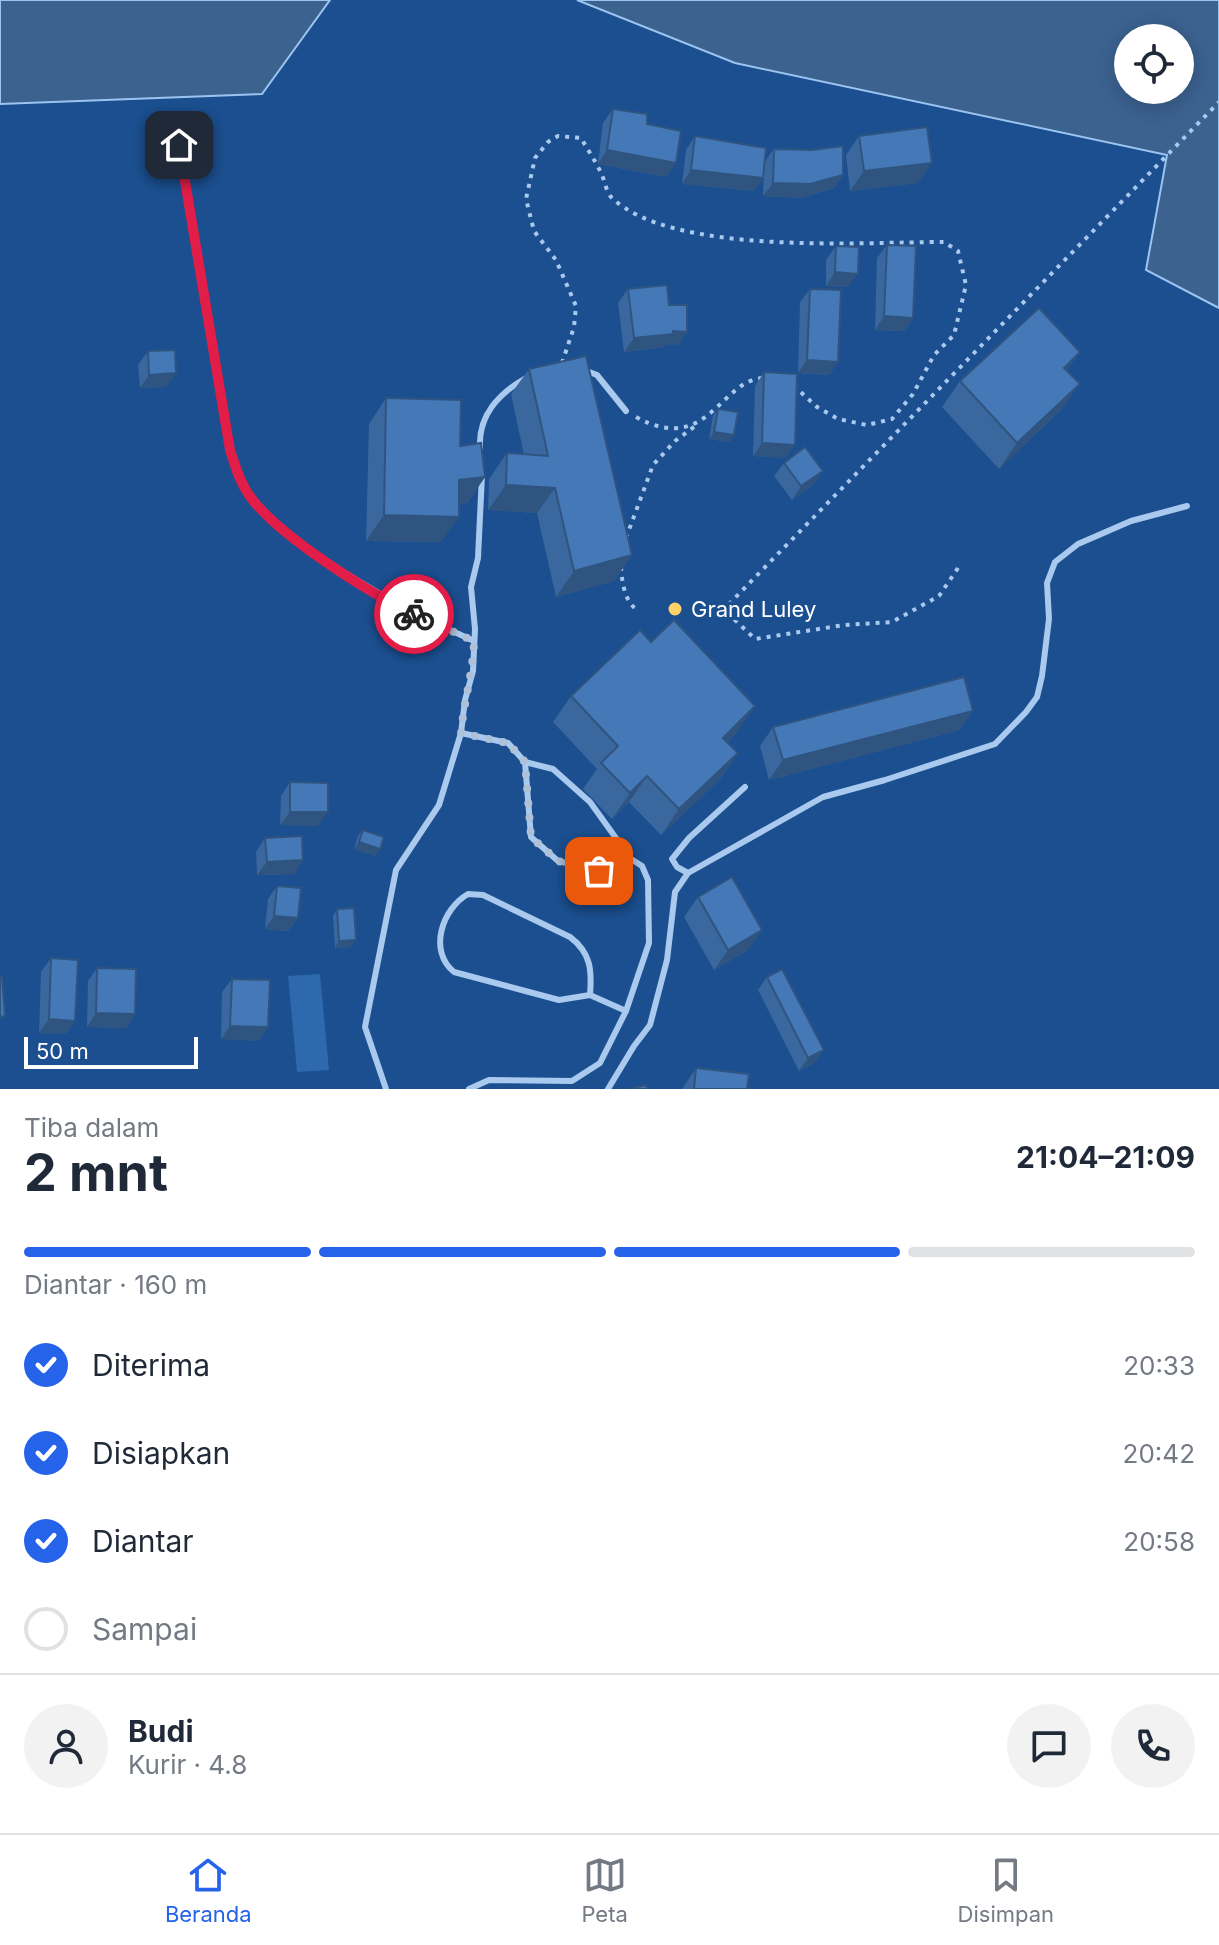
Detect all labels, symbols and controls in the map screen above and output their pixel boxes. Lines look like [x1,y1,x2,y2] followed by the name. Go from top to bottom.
[1114,24,1194,104] map controls
[1114,24,1194,104] button: locate
[145,111,213,179] pin
[157,123,201,167] icon: home
[374,574,454,654] courier
[392,592,436,636] icon: bike
[691,596,816,622] place label: Grand Luley
[666,600,684,618] marker: Grand Luley
[565,837,633,905] pin
[577,849,621,893] icon: bag
[24,1033,198,1069] scale bar
[36,1038,89,1064] text: 50 m
[24,1112,159,1143] text: Tiba dalam
[1016,1139,1195,1175] text: 21:04–21:09
[24,1141,168,1204] text: 2 mnt
[24,1269,207,1300] text: Diantar · 160 m
[24,1343,68,1387] icon: check
[92,1347,210,1383] text: Diterima
[1123,1350,1195,1381] text: 20:33
[24,1431,68,1475] icon: check
[92,1435,230,1471] text: Disiapkan
[1123,1438,1195,1469] text: 20:42
[24,1519,68,1563] icon: check
[92,1523,194,1559] text: Diantar
[1123,1526,1195,1557] text: 20:58
[92,1611,197,1647] text: Sampai
[24,1704,108,1788] button: person
[1007,1704,1091,1788] button: chat
[1111,1704,1195,1788] button: phone
[128,1713,194,1749] text: Budi
[128,1749,247,1780] text: Kurir · 4.8
[165,1853,252,1927] tab: Beranda
[581,1853,628,1927] tab: Peta
[958,1853,1054,1927] tab: Disimpan

